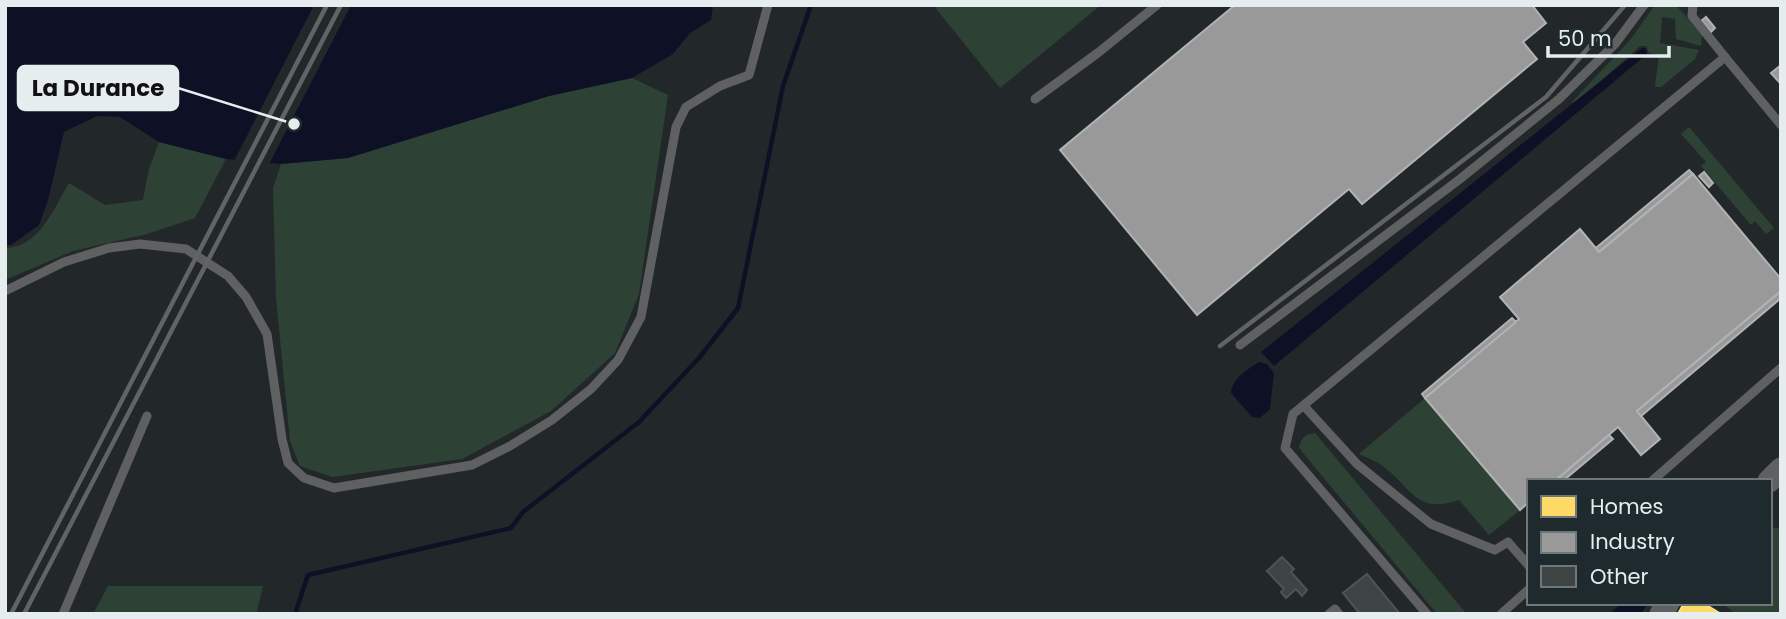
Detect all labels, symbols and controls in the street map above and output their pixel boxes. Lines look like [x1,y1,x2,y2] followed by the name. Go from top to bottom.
[1548,14,1669,58] scale bar
[1558,24,1612,53] text: 50 m
[18,66,178,110] callout: La Durance
[32,72,164,104] text: La Durance
[1527,479,1772,605] legend
[1590,492,1664,521] text: Homes
[1590,527,1675,556] text: Industry
[1590,562,1649,591] text: Other

